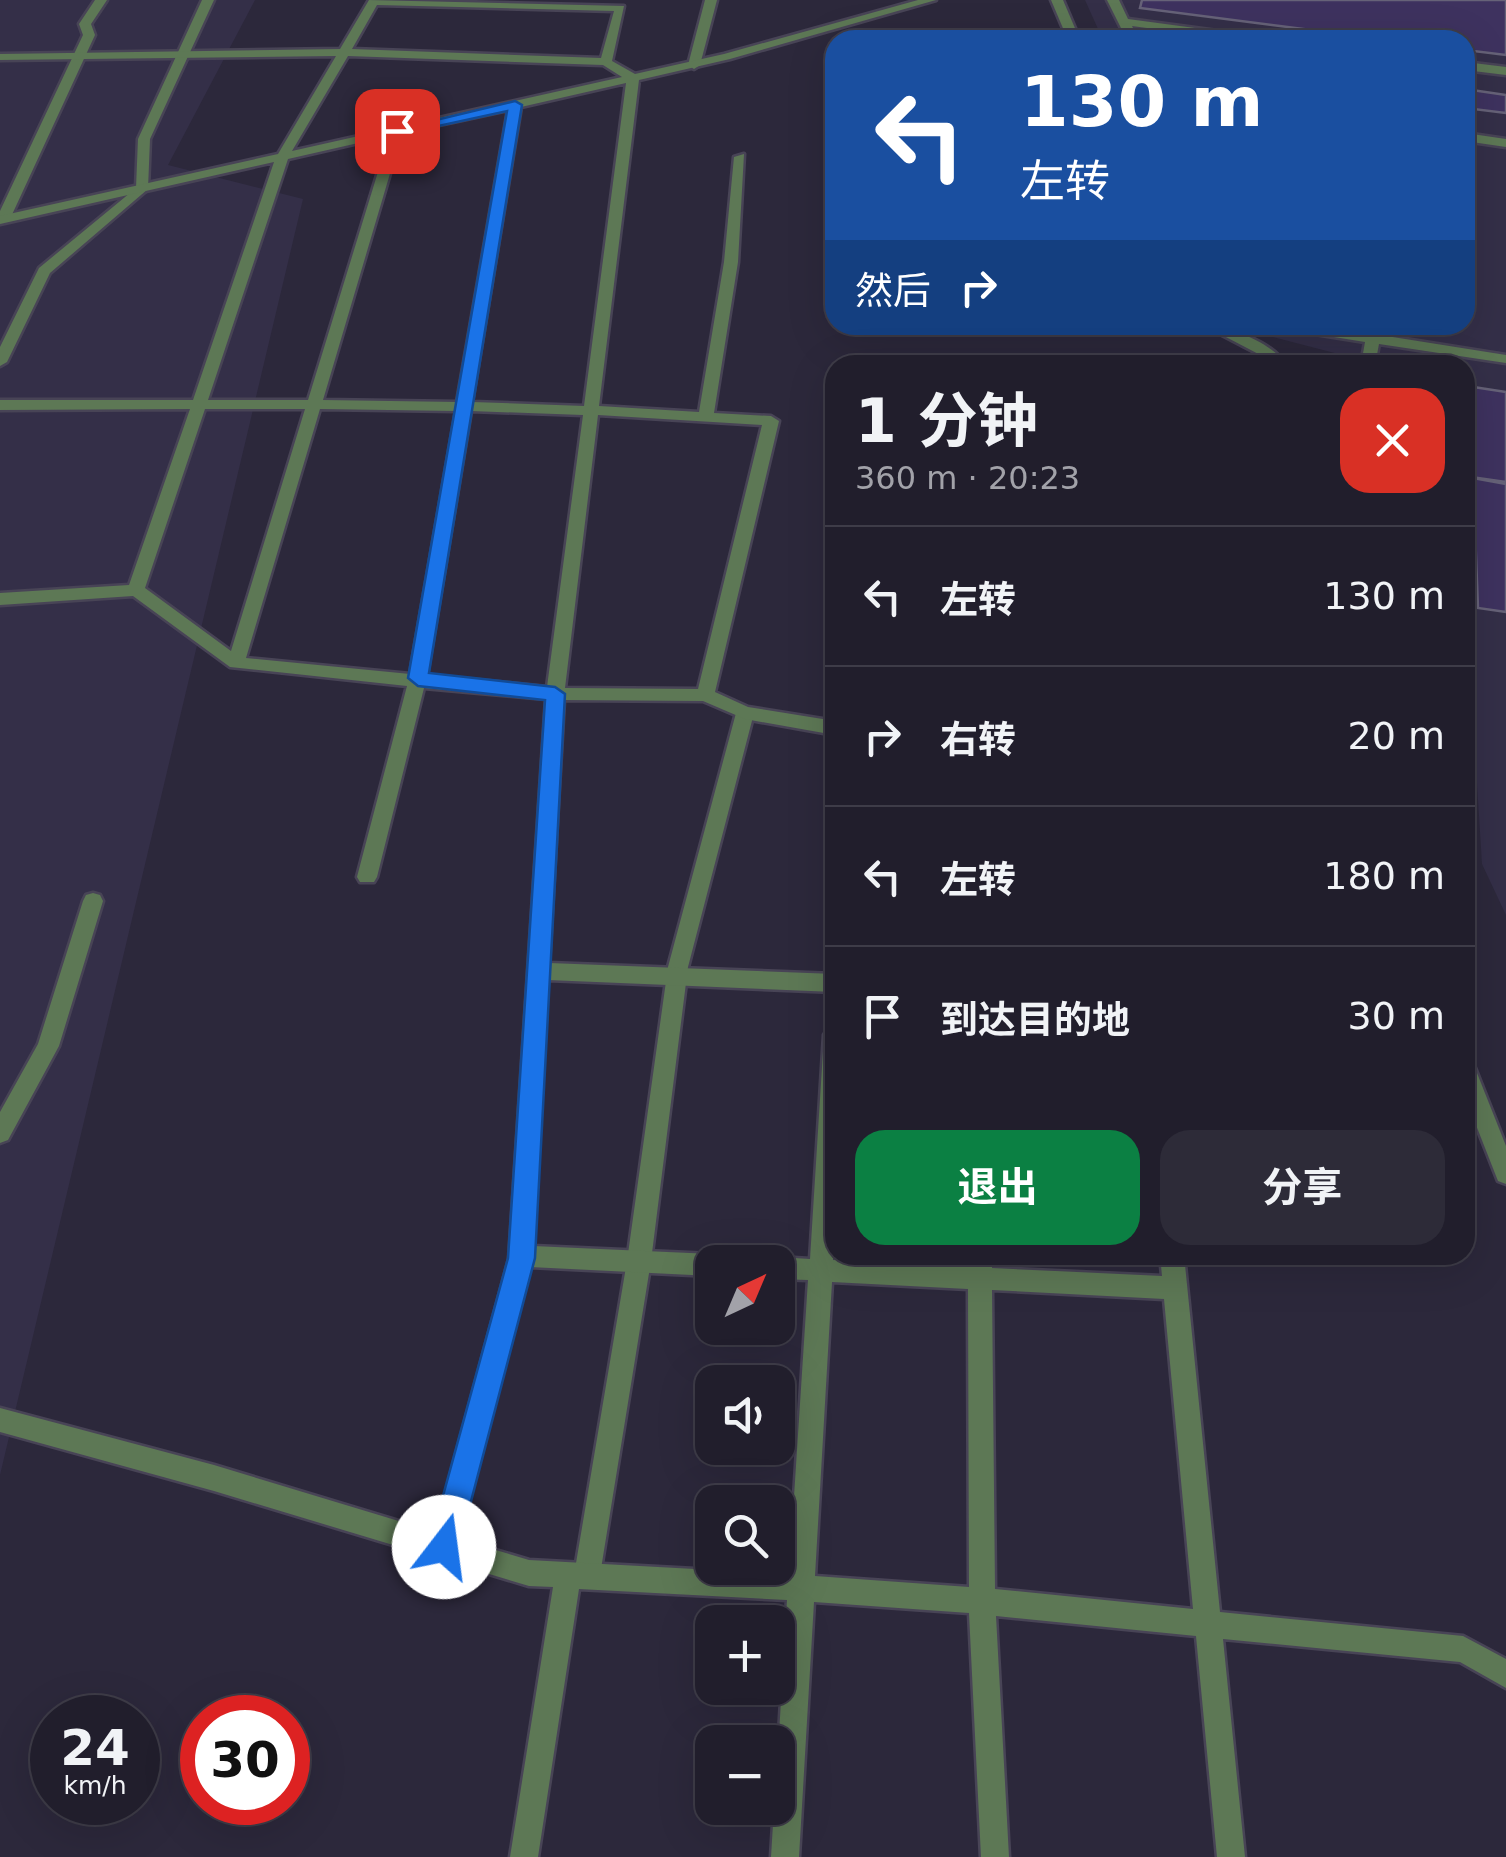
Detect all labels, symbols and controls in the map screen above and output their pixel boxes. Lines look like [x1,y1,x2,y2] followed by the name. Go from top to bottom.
[1020,61,1263,143] text: 130 m
[855,70,985,200] icon: left
[355,89,440,174] pin
[370,104,425,159] icon: arrive
[1020,155,1110,208] text: 左转
[951,260,1006,315] icon: right
[855,269,931,313] text: 然后
[855,386,1038,456] text: 1 分钟
[1340,388,1445,493] button: close
[855,459,1080,497] text: 360 m · 20:23
[855,569,910,624] icon: left
[1323,574,1445,618] text: 130 m
[940,578,1016,622] text: 左转
[855,709,910,764] icon: right
[1348,714,1445,758] text: 20 m
[940,718,1016,762] text: 右转
[855,849,910,904] icon: left
[1323,854,1445,898] text: 180 m
[940,858,1016,902] text: 左转
[855,989,910,1044] icon: arrive
[1348,994,1445,1038] text: 30 m
[940,998,1130,1042] text: 到达目的地
[855,1130,1140,1245] button: 退出
[1160,1130,1445,1245] button: 分享
[695,1245,795,1345] north arrow
[695,1245,795,1825] map controls
[695,1365,795,1465] button: sound
[695,1485,795,1585] button: search
[392,1495,496,1599] position arrow
[695,1605,795,1705] button: +
[180,1695,310,1825] speed limit sign: 30
[60,1719,130,1777] text: 24
[695,1725,795,1825] button: −
[63,1771,127,1800] text: km/h

